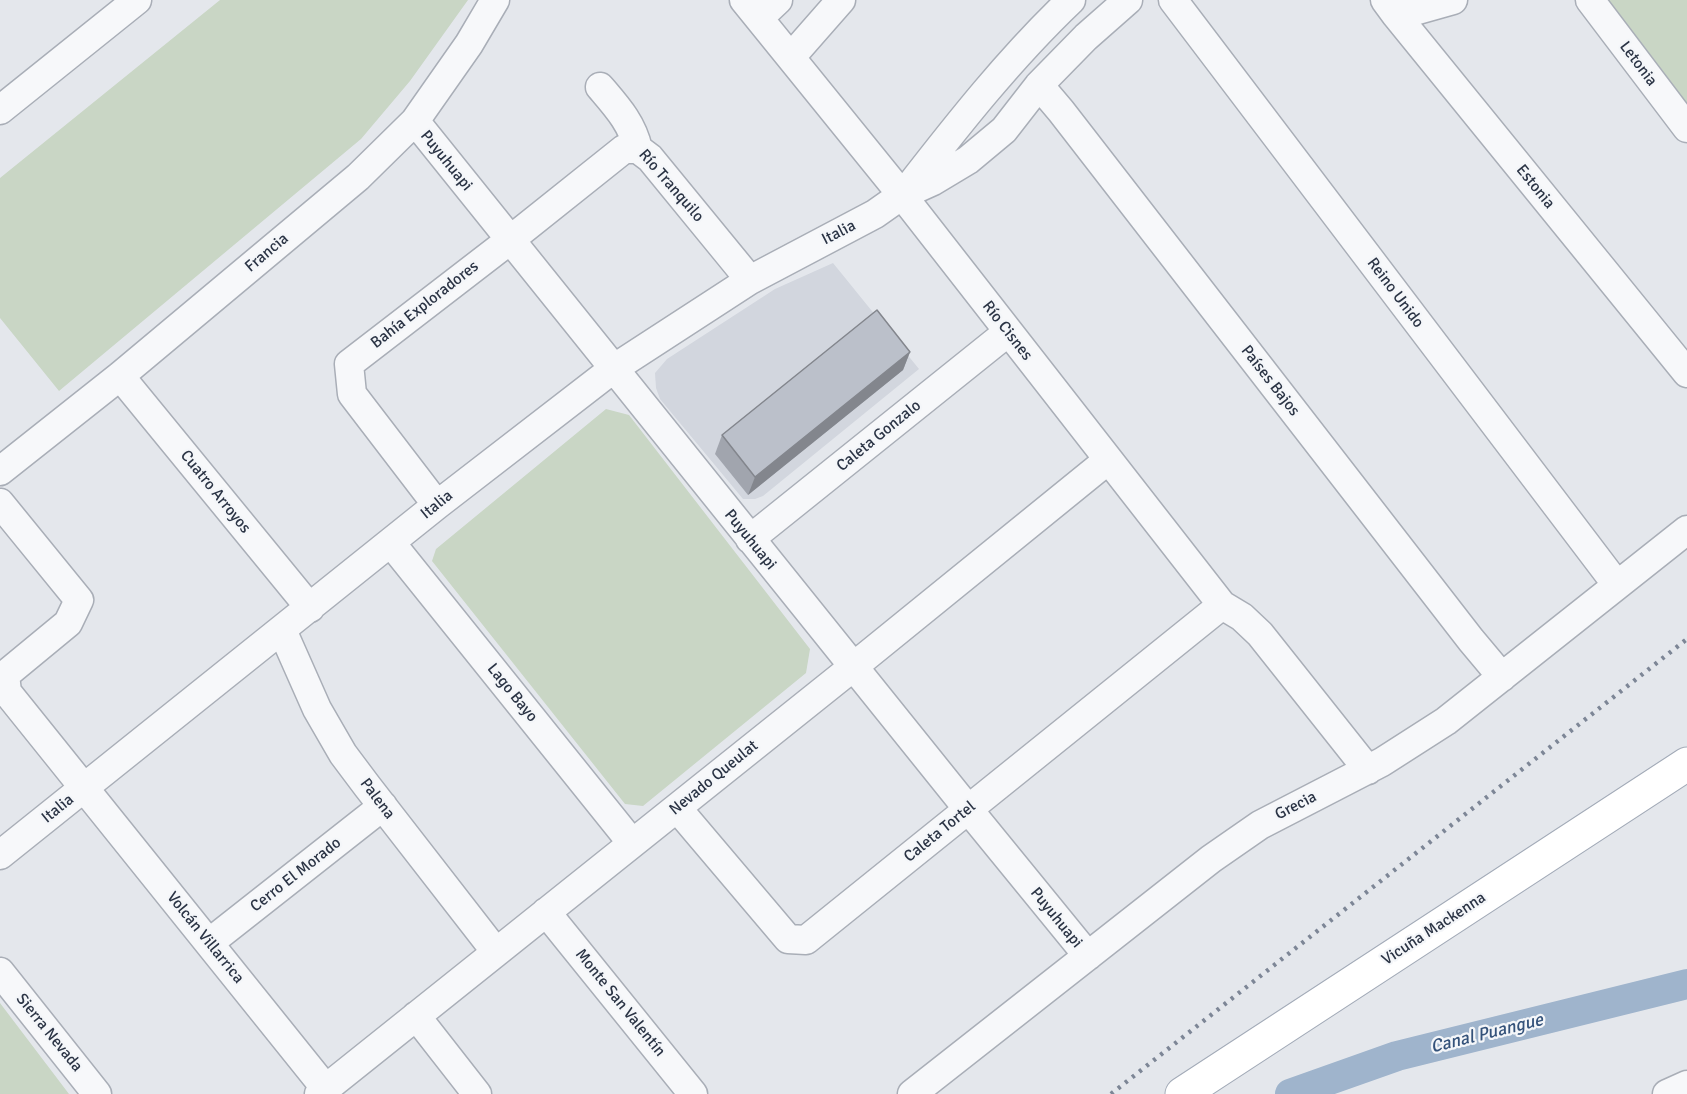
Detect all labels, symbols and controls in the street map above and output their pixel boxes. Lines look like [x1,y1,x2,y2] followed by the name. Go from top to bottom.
[1615,38,1661,90] street label: Letonia
[416,127,476,195] street label: Puyuhuapi
[634,146,708,226] street label: Río Tranquilo
[1511,161,1559,213] street label: Estonia
[819,216,859,250] street label: Italia
[241,229,293,277] street label: Francia
[1362,254,1428,332] street label: Reino Unido
[367,257,483,353] street label: Bahía Exploradores
[978,297,1036,365] street label: Río Cisnes
[1236,342,1304,420] street label: Países Bajos
[833,396,925,476] street label: Caleta Gonzalo
[176,447,254,537] street label: Cuatro Arroyos
[417,486,457,524] street label: Italia
[720,506,780,574] street label: Puyuhuapi
[483,660,541,726] street label: Lago Bayo
[666,736,762,820] street label: Nevado Queulat
[355,775,399,823] street label: Palena
[1272,787,1320,825] street label: Grecia
[38,790,78,828] street label: Italia
[900,797,980,867] street label: Caleta Tortel
[247,834,345,916] street label: Cerro El Morado
[1026,884,1086,952] street label: Puyuhuapi
[162,888,248,988] street label: Volcán Villarrica
[1378,888,1490,970] street label: Vicuña Mackenna
[571,945,669,1061] street label: Monte San Valentín
[12,990,86,1076] street label: Sierra Nevada
[1429,1010,1545,1058] water label: Canal Puangue

